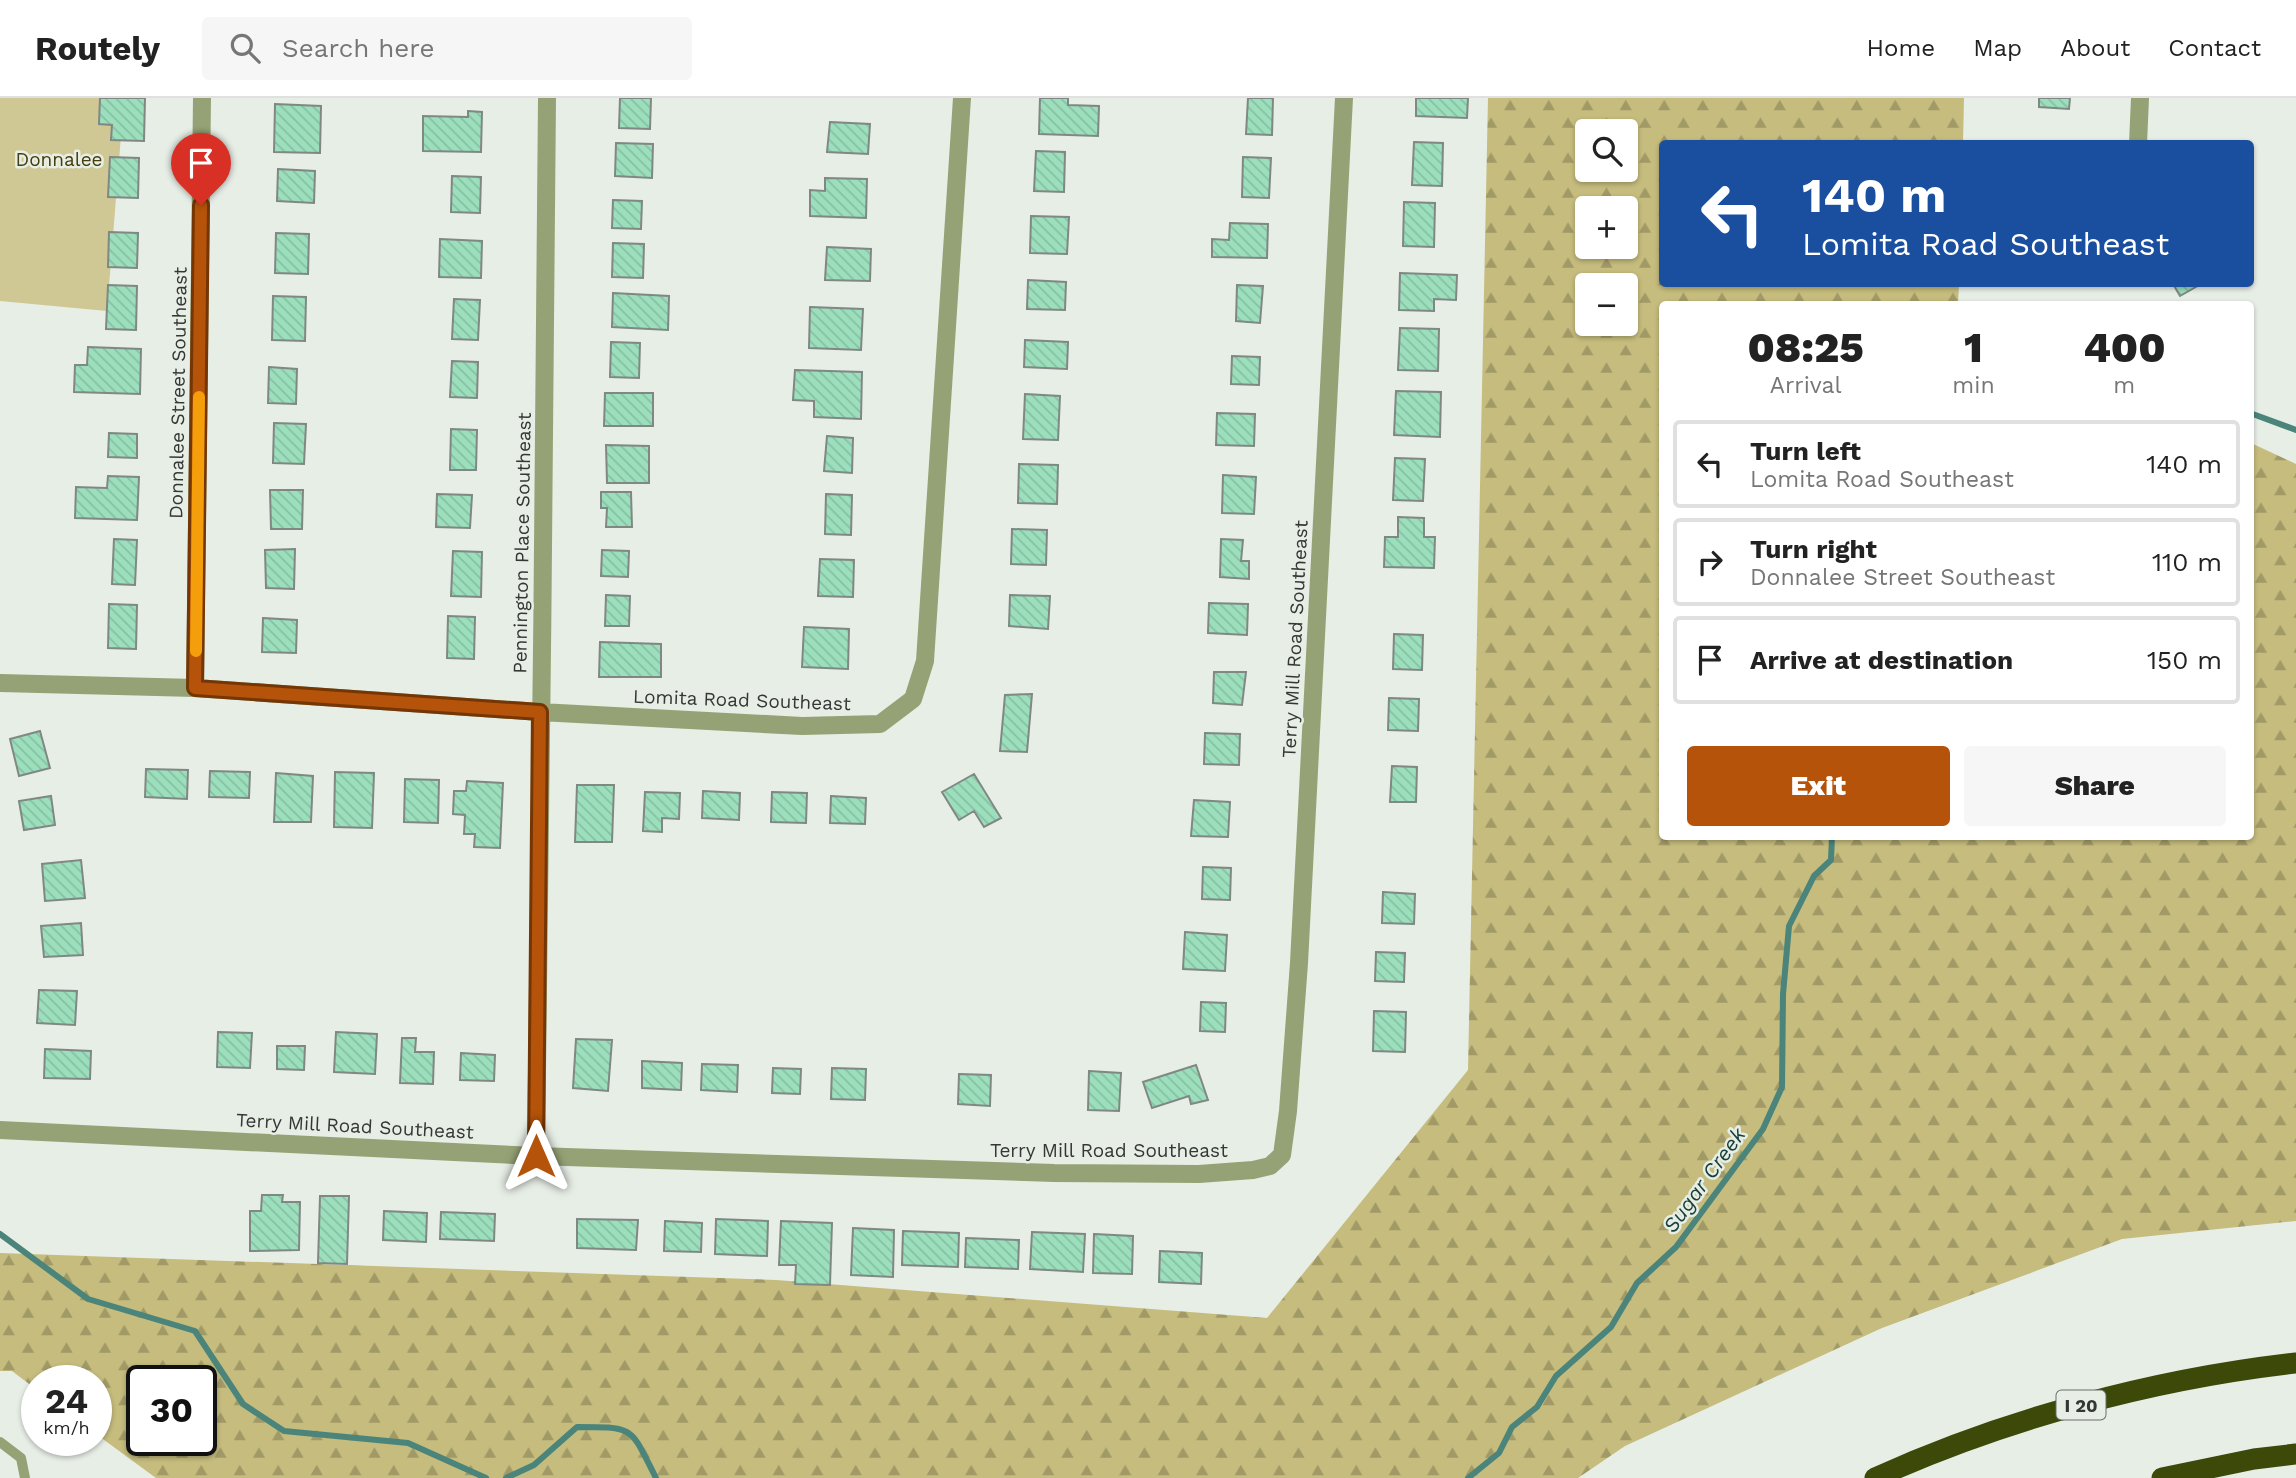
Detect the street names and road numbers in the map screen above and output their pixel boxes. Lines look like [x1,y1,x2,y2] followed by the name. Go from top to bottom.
[164,267,192,519] street label: Donnalee Street Southeast
[508,412,536,674] street label: Pennington Place Southeast
[1277,520,1313,758] street label: Terry Mill Road Southeast
[633,685,851,715] street label: Lomita Road Southeast
[236,1108,474,1144] street label: Terry Mill Road Southeast
[990,1139,1228,1162] street label: Terry Mill Road Southeast
[2056,1390,2106,1420] road number: I 20

